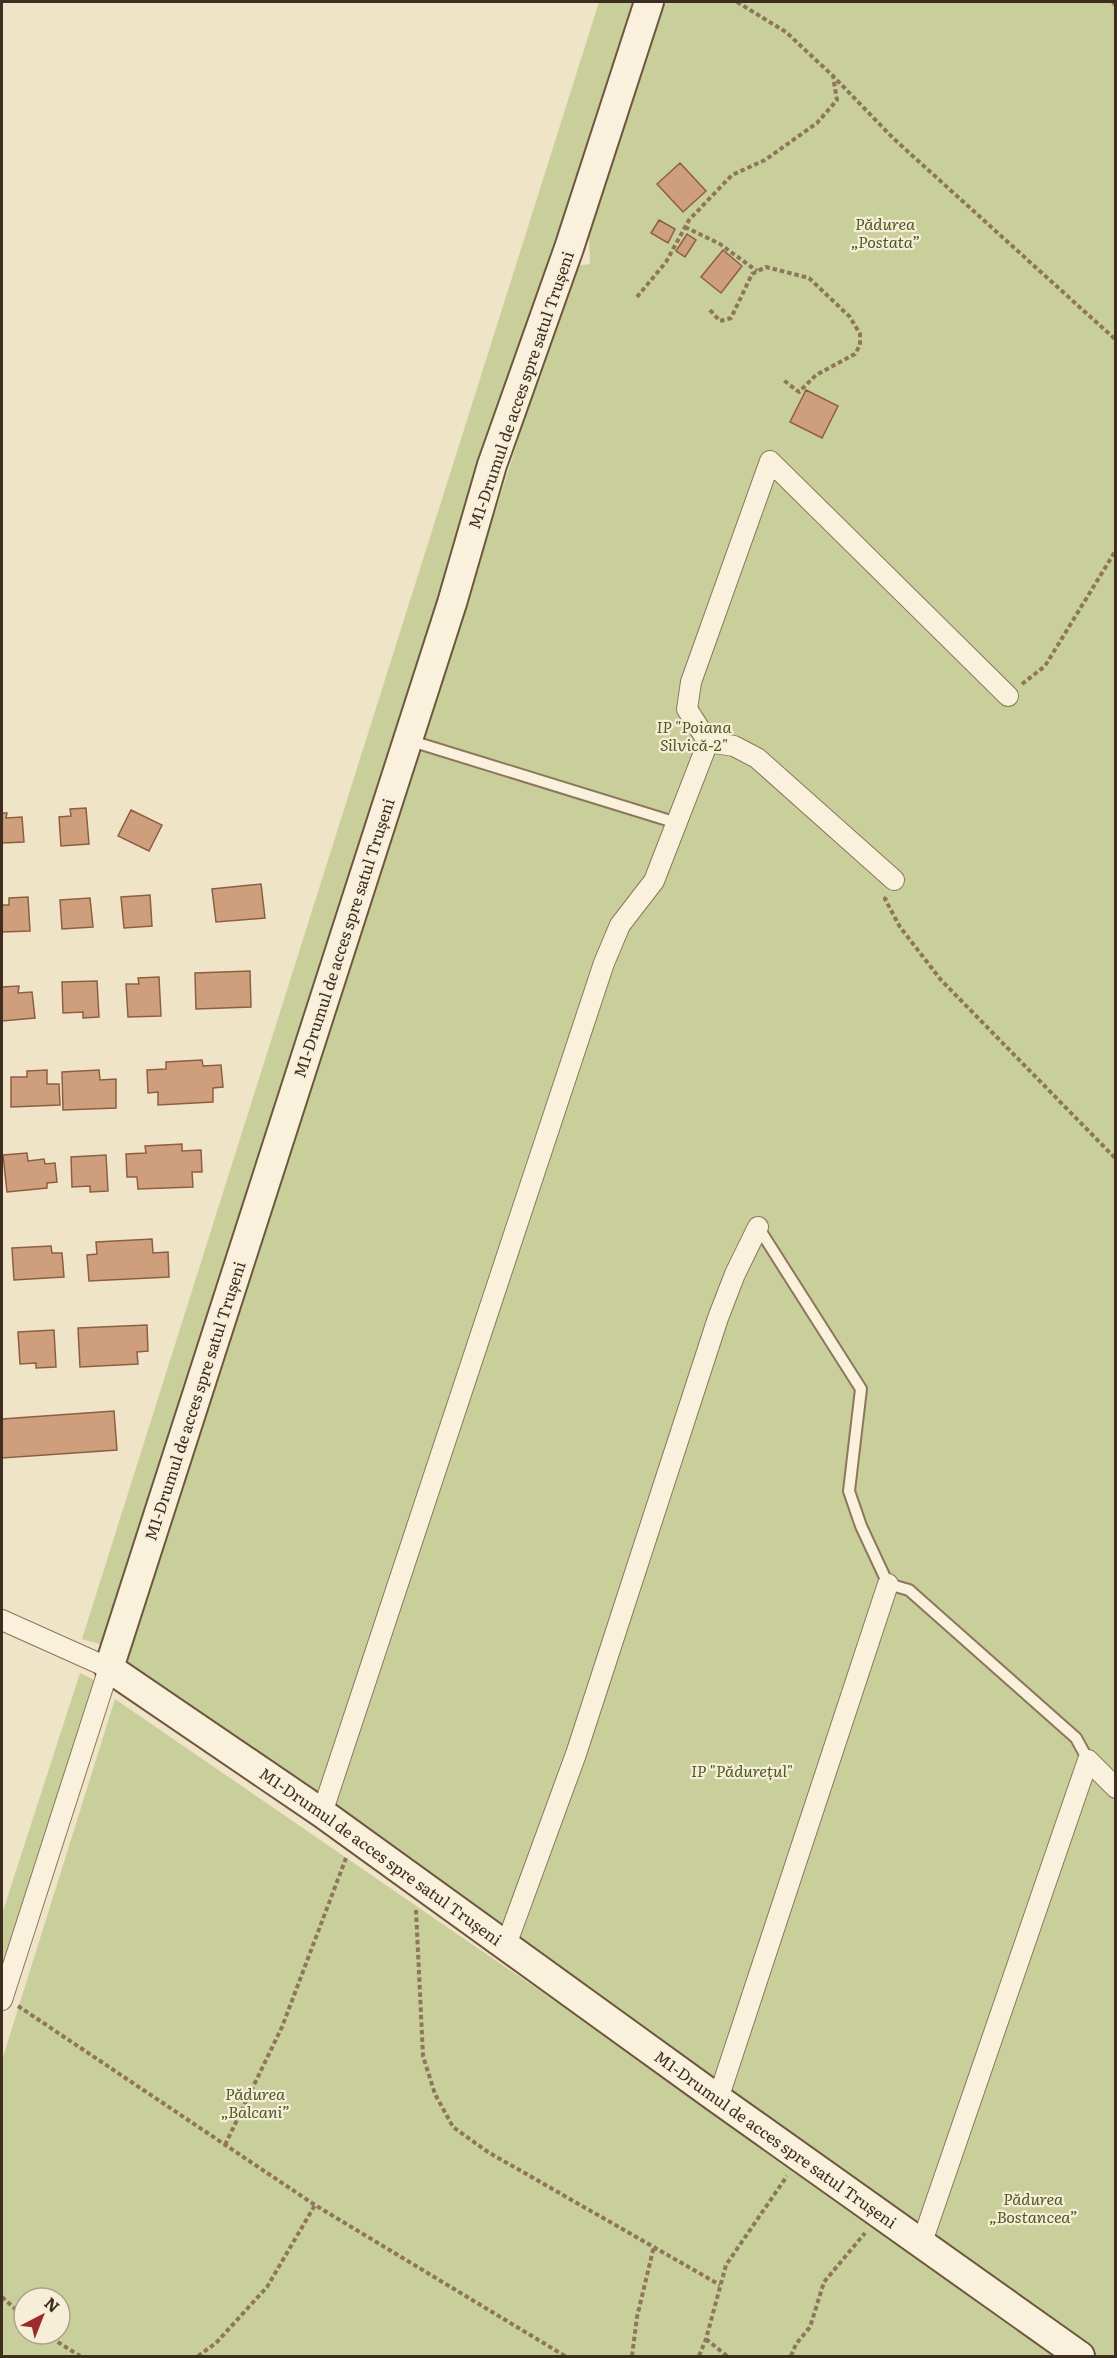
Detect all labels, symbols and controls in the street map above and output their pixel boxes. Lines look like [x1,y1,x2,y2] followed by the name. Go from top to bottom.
[850,211,920,253] park label: Pădurea „Postata”
[461,247,579,532] street label: M1-Drumul de acces spre satul Trușeni
[656,714,732,756] park label: IP "Poiana Silvică-2"
[286,795,400,1081] street label: M1-Drumul de acces spre satul Trușeni
[137,1258,251,1544] street label: M1-Drumul de acces spre satul Trușeni
[691,1758,793,1782] park label: IP "Pădurețul"
[255,1761,507,1950] street label: M1-Drumul de acces spre satul Trușeni
[650,2044,902,2233] street label: M1-Drumul de acces spre satul Trușeni
[221,2081,290,2123] park label: Pădurea „Balcani”
[989,2186,1077,2228] park label: Pădurea „Bostancea”
[12,2286,72,2346] north arrow
[40,2291,66,2318] text: N

